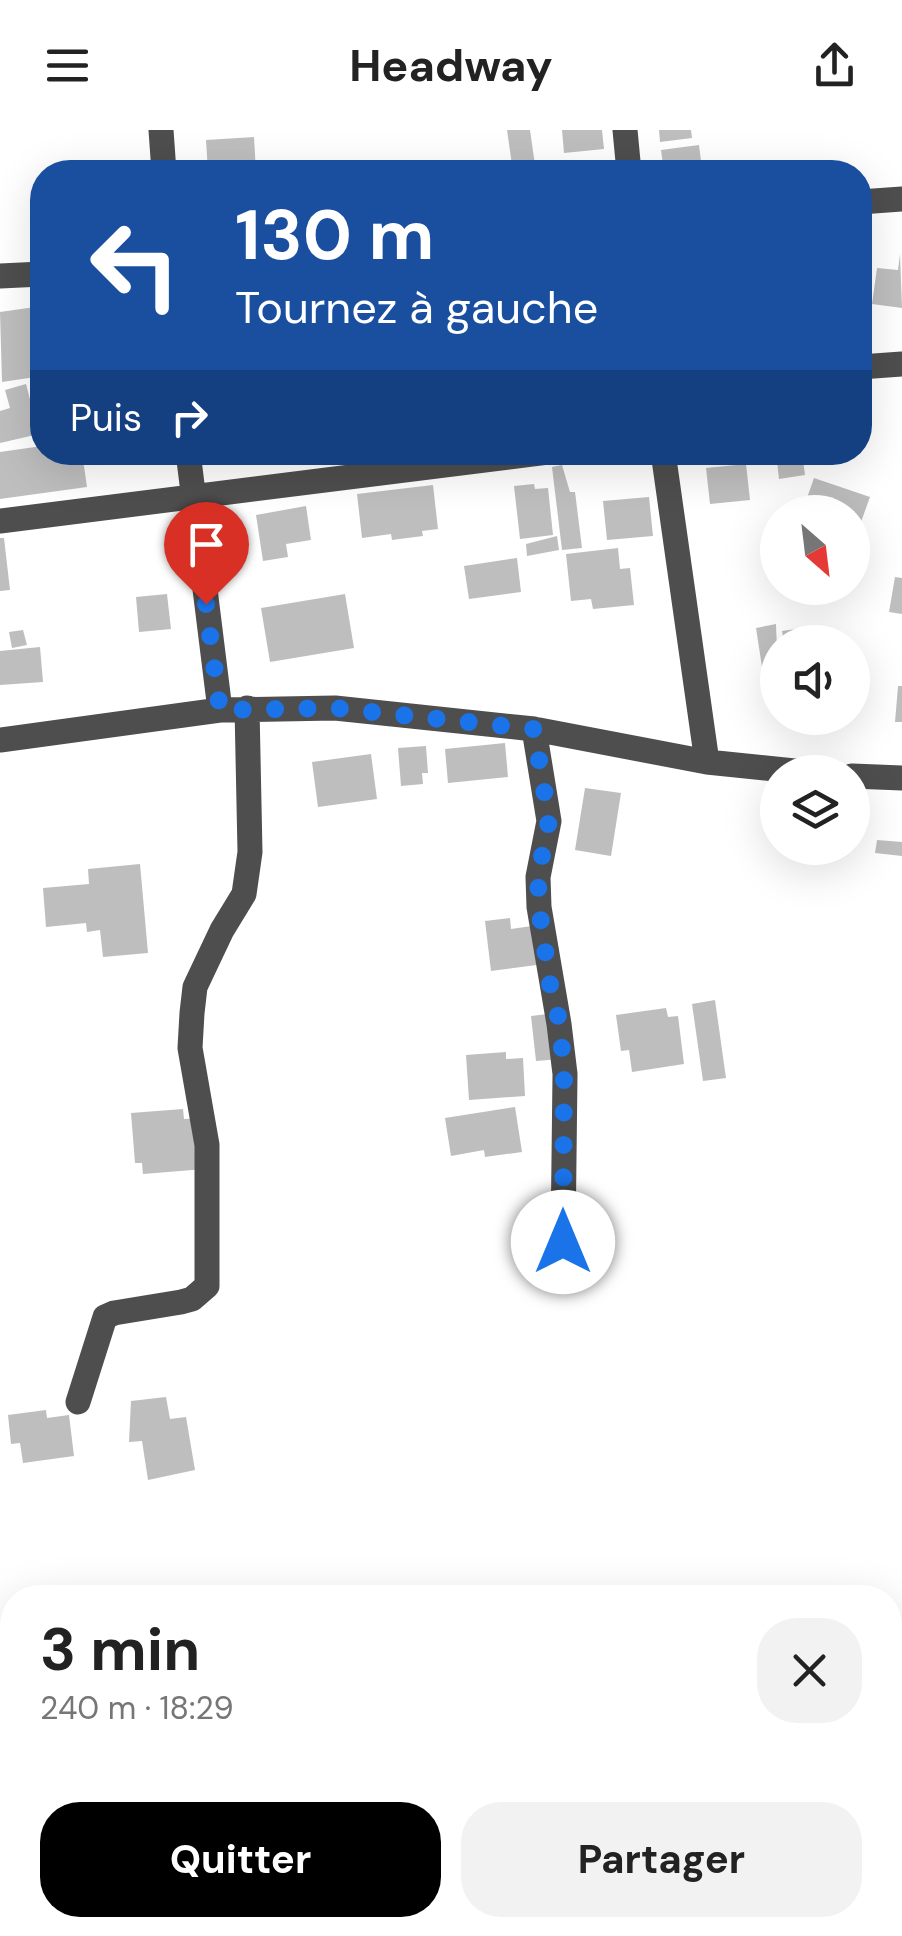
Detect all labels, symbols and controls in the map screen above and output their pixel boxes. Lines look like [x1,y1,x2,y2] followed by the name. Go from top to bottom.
[349,36,553,95] text: Headway
[40,38,95,93] icon: menu
[807,38,862,93] icon: share
[235,190,434,281] text: 130 m
[70,200,200,330] icon: left
[235,278,598,337] text: Tournez à gauche
[162,390,217,445] icon: right
[70,393,142,443] text: Puis
[760,495,870,605] north arrow
[760,495,870,865] map controls
[164,502,249,605] pin
[179,517,234,572] icon: arrive
[760,625,870,735] button: sound
[760,755,870,865] button: layers
[511,1190,615,1294] position arrow
[40,1610,200,1689] text: 3 min
[757,1618,862,1723] button: close
[40,1687,234,1729] text: 240 m · 18:29
[40,1802,441,1917] button: Quitter
[461,1802,862,1917] button: Partager

